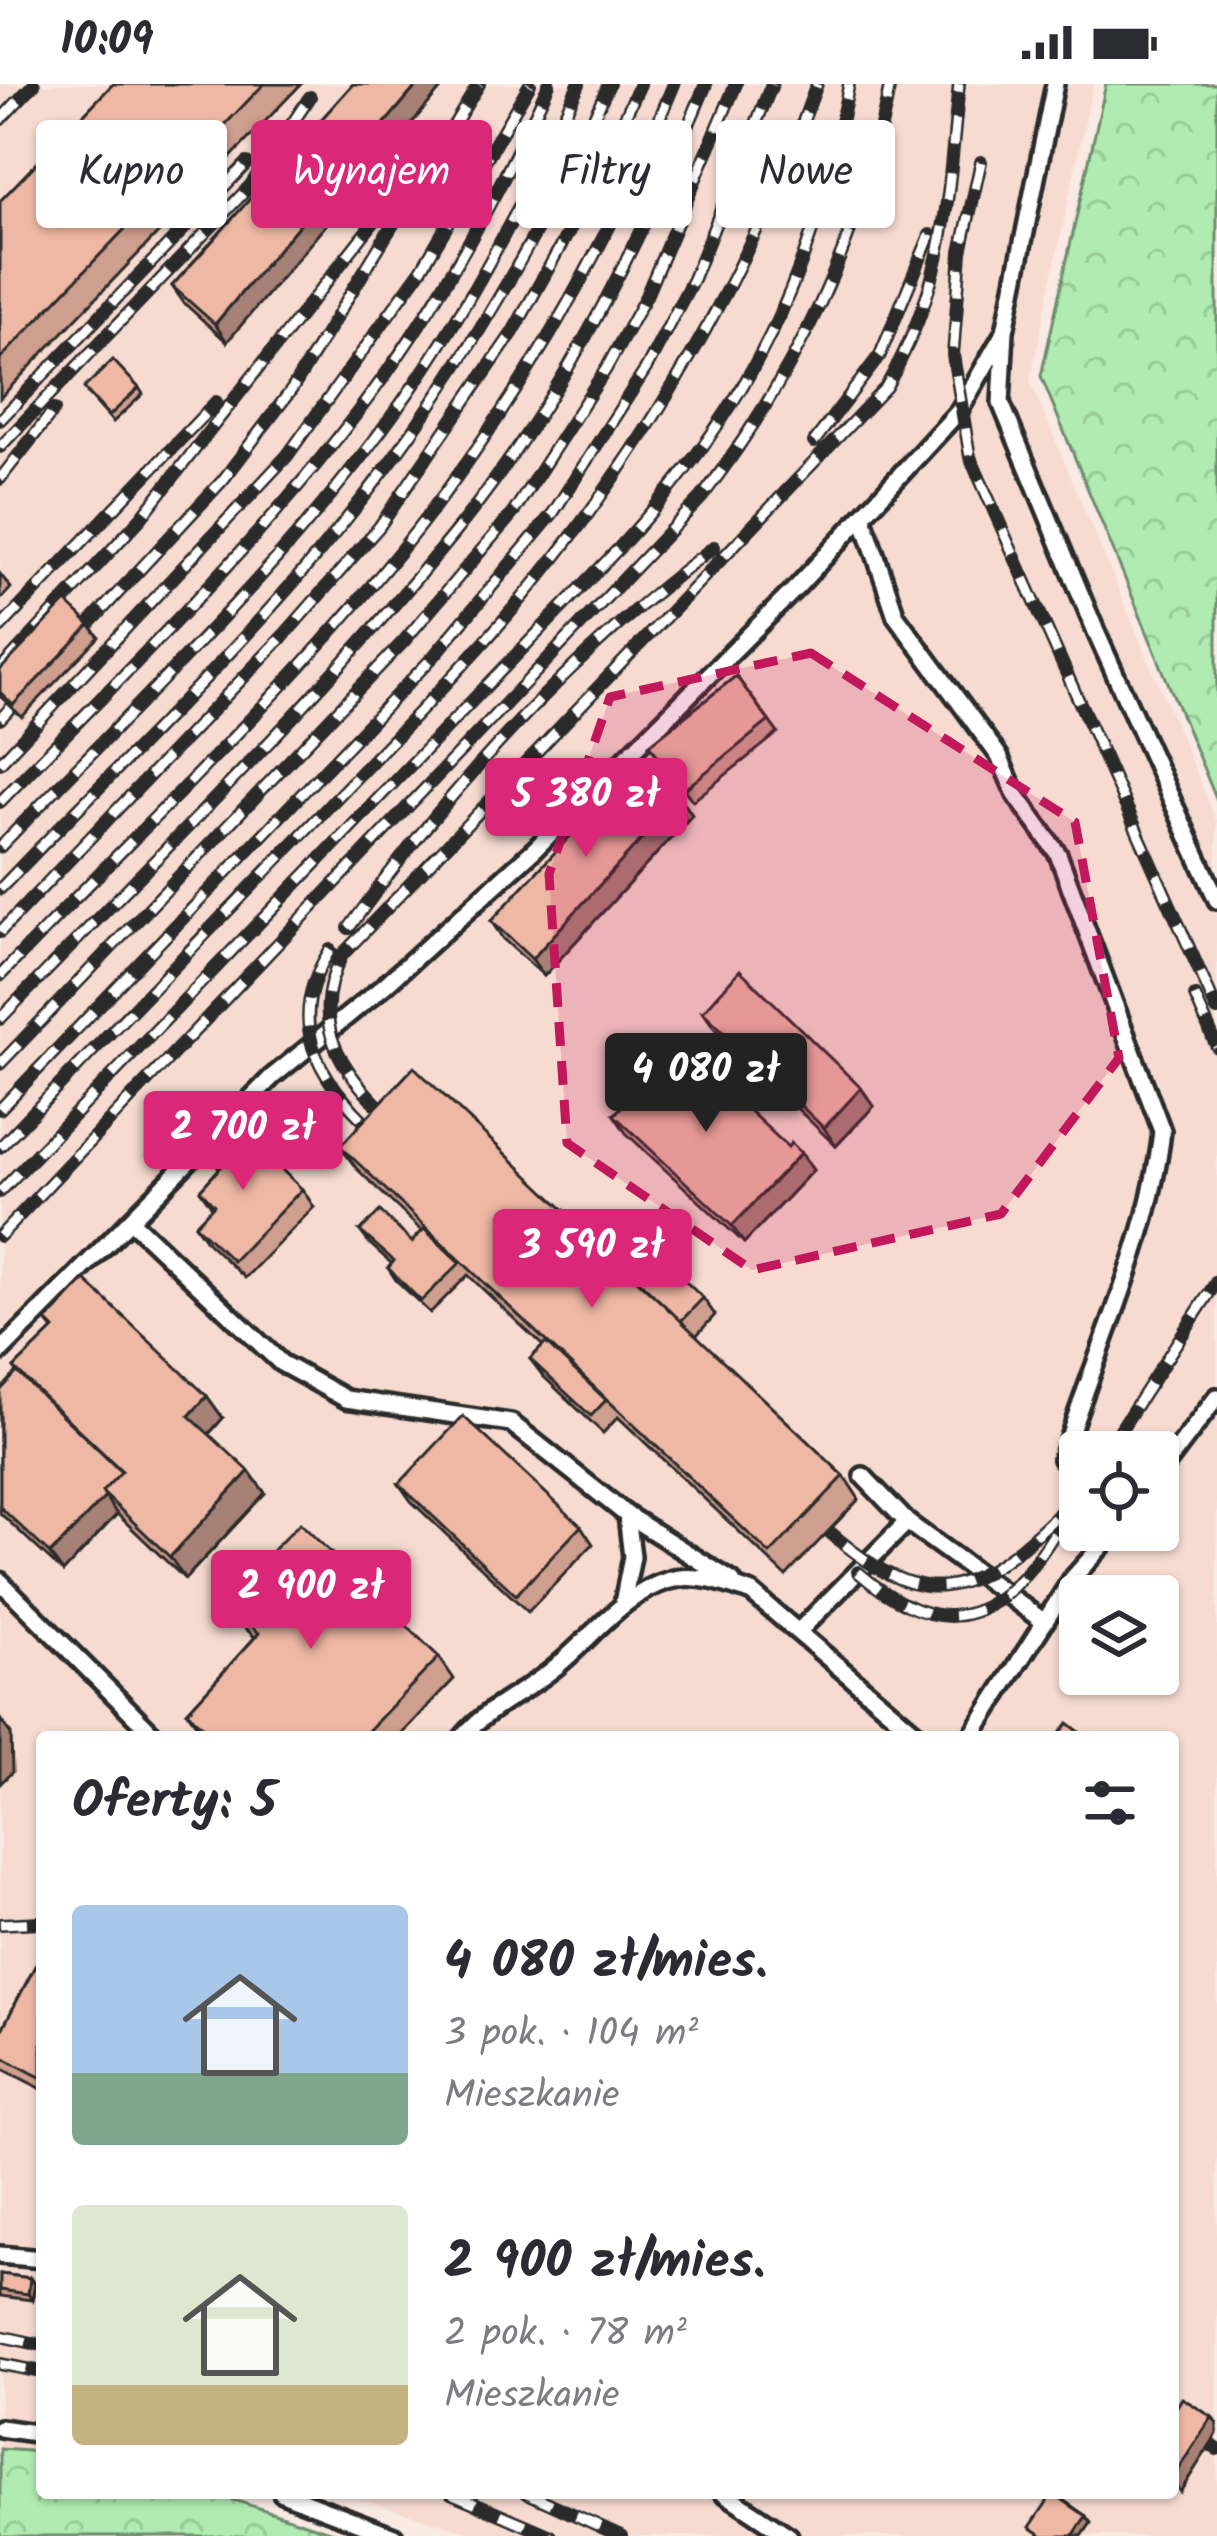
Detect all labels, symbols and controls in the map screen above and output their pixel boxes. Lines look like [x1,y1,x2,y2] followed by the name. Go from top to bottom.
[60,6,154,78] text: 10:09
[36,120,227,228] chip: Kupno
[251,120,492,228] chip: Wynajem
[516,120,692,228] chip: Filtry
[716,120,895,228] chip: Nowe
[462,758,710,860] pin: 5 380 zł
[512,766,660,828] text: 5 380 zł
[582,1033,830,1135] pin: 4 080 zł
[632,1041,780,1103] text: 4 080 zł
[119,1091,367,1193] pin: 2 700 zł
[171,1099,315,1161] text: 2 700 zł
[468,1209,716,1311] pin: 3 590 zł
[520,1217,664,1279] text: 3 590 zł
[1059,1431,1179,1695] map controls
[1059,1431,1179,1551] button: locate
[187,1550,435,1652] pin: 2 900 zł
[238,1558,384,1620] text: 2 900 zł
[1059,1575,1179,1695] button: layers
[72,1763,277,1844] text: Oferty: 5
[1077,1770,1143,1836] icon: filters
[444,1923,768,2004] text: 4 080 zł/mies.
[168,1953,312,2097] icon: home
[444,2004,698,2066] text: 3 pok. · 104 m²
[444,2066,620,2128] text: Mieszkanie
[444,2223,765,2304] text: 2 900 zł/mies.
[168,2253,312,2397] icon: home
[444,2304,687,2366] text: 2 pok. · 78 m²
[444,2366,620,2428] text: Mieszkanie

